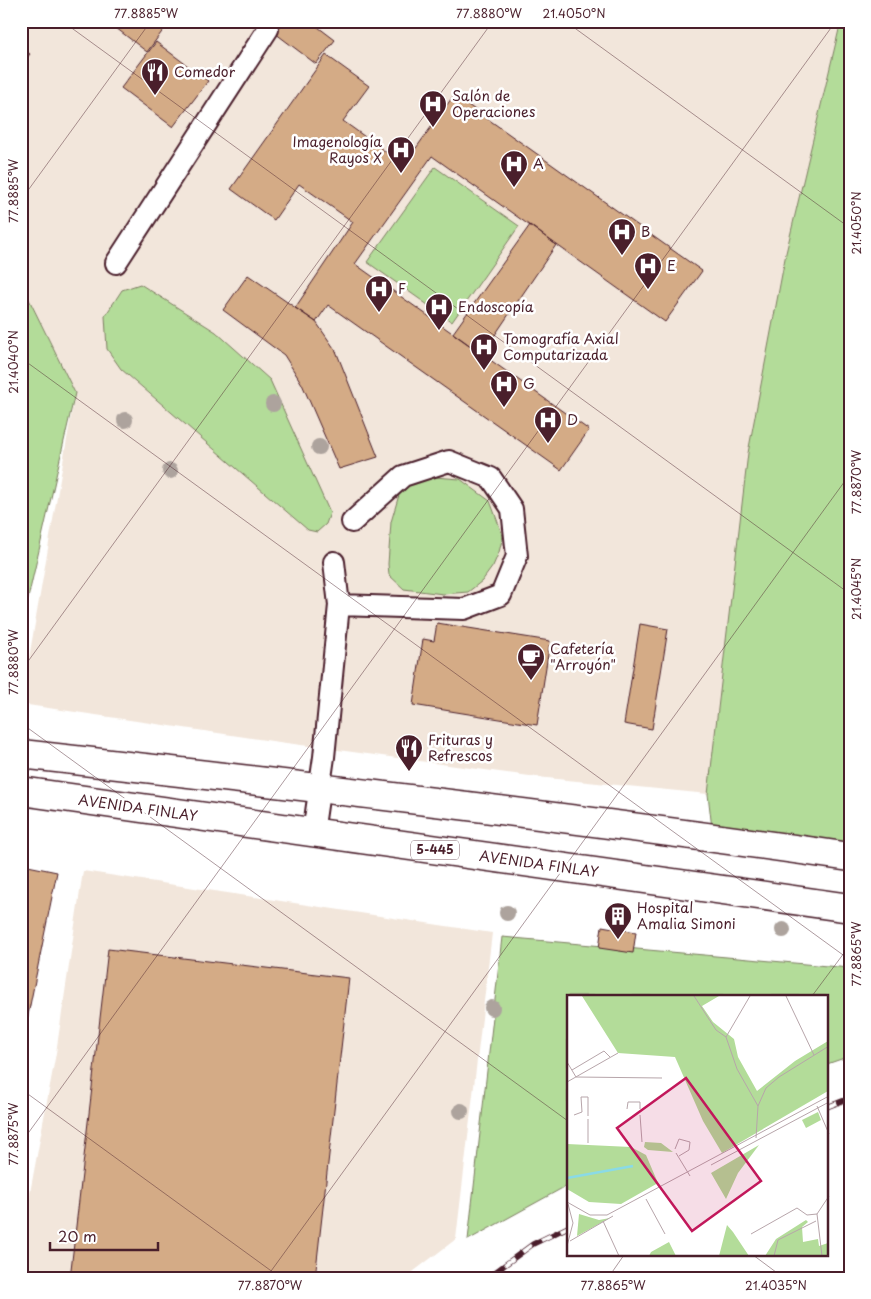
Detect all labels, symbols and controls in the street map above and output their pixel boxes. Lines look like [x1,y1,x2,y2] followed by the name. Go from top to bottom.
[114,4,179,22] text: 77.8885°W
[456,4,523,22] text: 77.8880°W
[542,4,606,22] text: 21.4050°N
[140,57,170,96] restaurant icon: Comedor
[174,61,236,82] place label: Comedor
[452,85,535,122] place label: Salón de Operaciones
[418,89,448,128] hospital icon: Salón de Operaciones
[293,131,382,168] place label: Imagenología Rayos X
[386,135,416,174] hospital icon: Imagenología Rayos X
[499,149,529,188] hospital icon: A
[533,153,544,174] place label: A
[4,158,22,223] text: 77.8885°W
[847,191,865,255] text: 21.4050°N
[607,217,637,256] hospital icon: B
[641,221,650,242] place label: B
[633,251,663,290] hospital icon: E
[667,255,676,276] place label: E
[364,274,394,313] hospital icon: F
[398,278,406,299] place label: F
[424,292,454,331] hospital icon: Endoscopía
[458,296,534,317] place label: Endoscopía
[503,328,619,365] place label: Tomografía Axial Computarizada
[4,330,22,394] text: 21.4040°N
[469,332,499,371] hospital icon: Tomografía Axial Computarizada
[489,369,519,408] hospital icon: G
[523,373,535,394] place label: G
[533,405,563,444] hospital icon: D
[567,409,578,430] place label: D
[847,449,865,514] text: 77.8870°W
[847,558,865,620] text: 21.4045°N
[4,628,22,695] text: 77.8880°W
[550,638,616,675] place label: Cafetería "Arroyón"
[516,642,546,681] cafe icon: Cafetería "Arroyón"
[428,729,493,766] place label: Frituras y Refrescos
[394,733,424,772] restaurant icon: Frituras y Refrescos
[77,789,199,826] street label: AVENIDA FINLAY
[411,840,459,860] road number: 5-445
[478,845,600,882] street label: AVENIDA FINLAY
[637,897,736,934] place label: Hospital Amalia Simoni
[603,901,633,940] building icon: Hospital Amalia Simoni
[847,921,865,986] text: 77.8865°W
[567,995,828,1256] inset map
[4,1102,22,1165] text: 77.8875°W
[50,1219,158,1251] scale bar
[58,1224,97,1247] text: 20 m
[238,1276,303,1294] text: 77.8870°W
[581,1276,646,1294] text: 77.8865°W
[745,1276,807,1294] text: 21.4035°N

